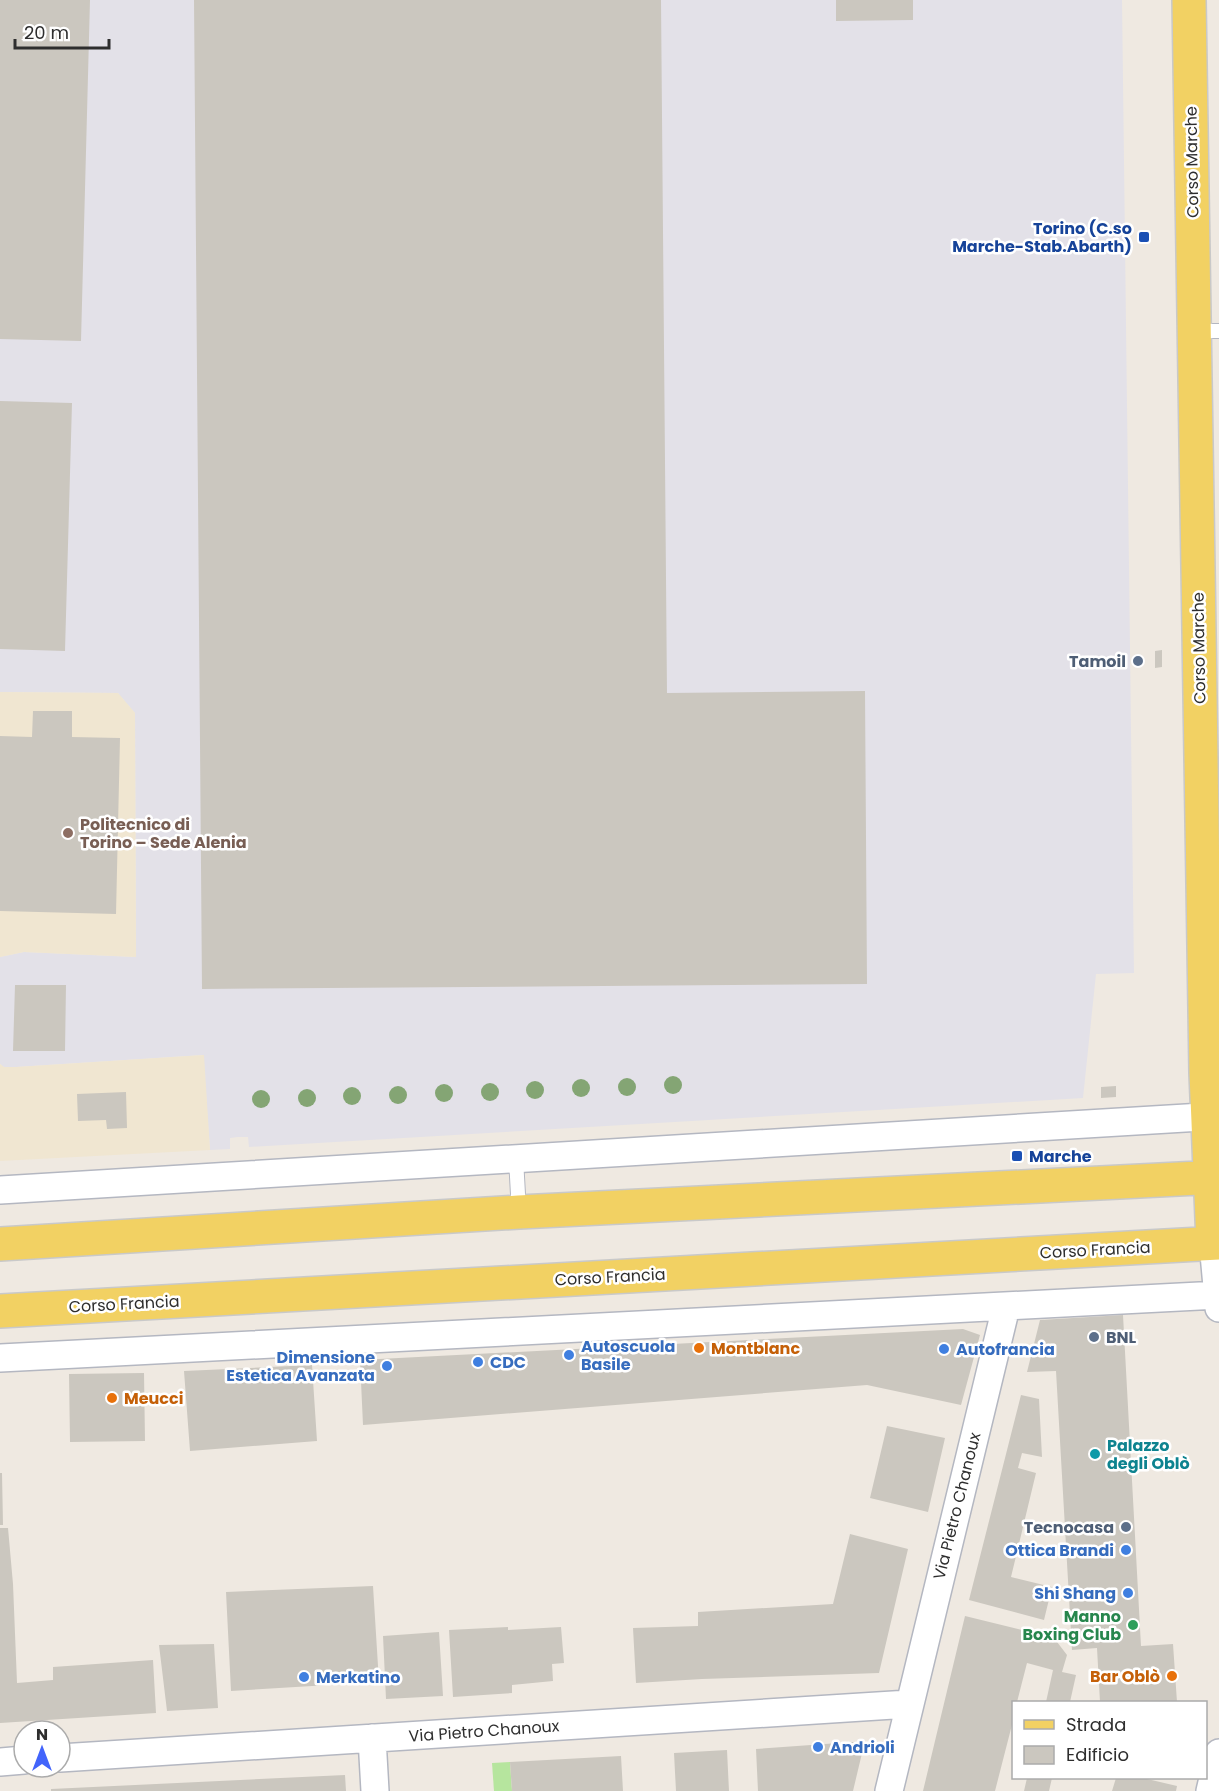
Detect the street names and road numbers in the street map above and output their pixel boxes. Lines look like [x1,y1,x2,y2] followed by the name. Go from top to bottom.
[1180,106,1204,218] street label: Corso Marche
[1187,592,1211,704] street label: Corso Marche
[1039,1236,1151,1264] street label: Corso Francia
[554,1263,666,1291] street label: Corso Francia
[68,1290,180,1318] street label: Corso Francia
[928,1430,987,1582] street label: Via Pietro Chanoux
[408,1714,560,1748] street label: Via Pietro Chanoux

